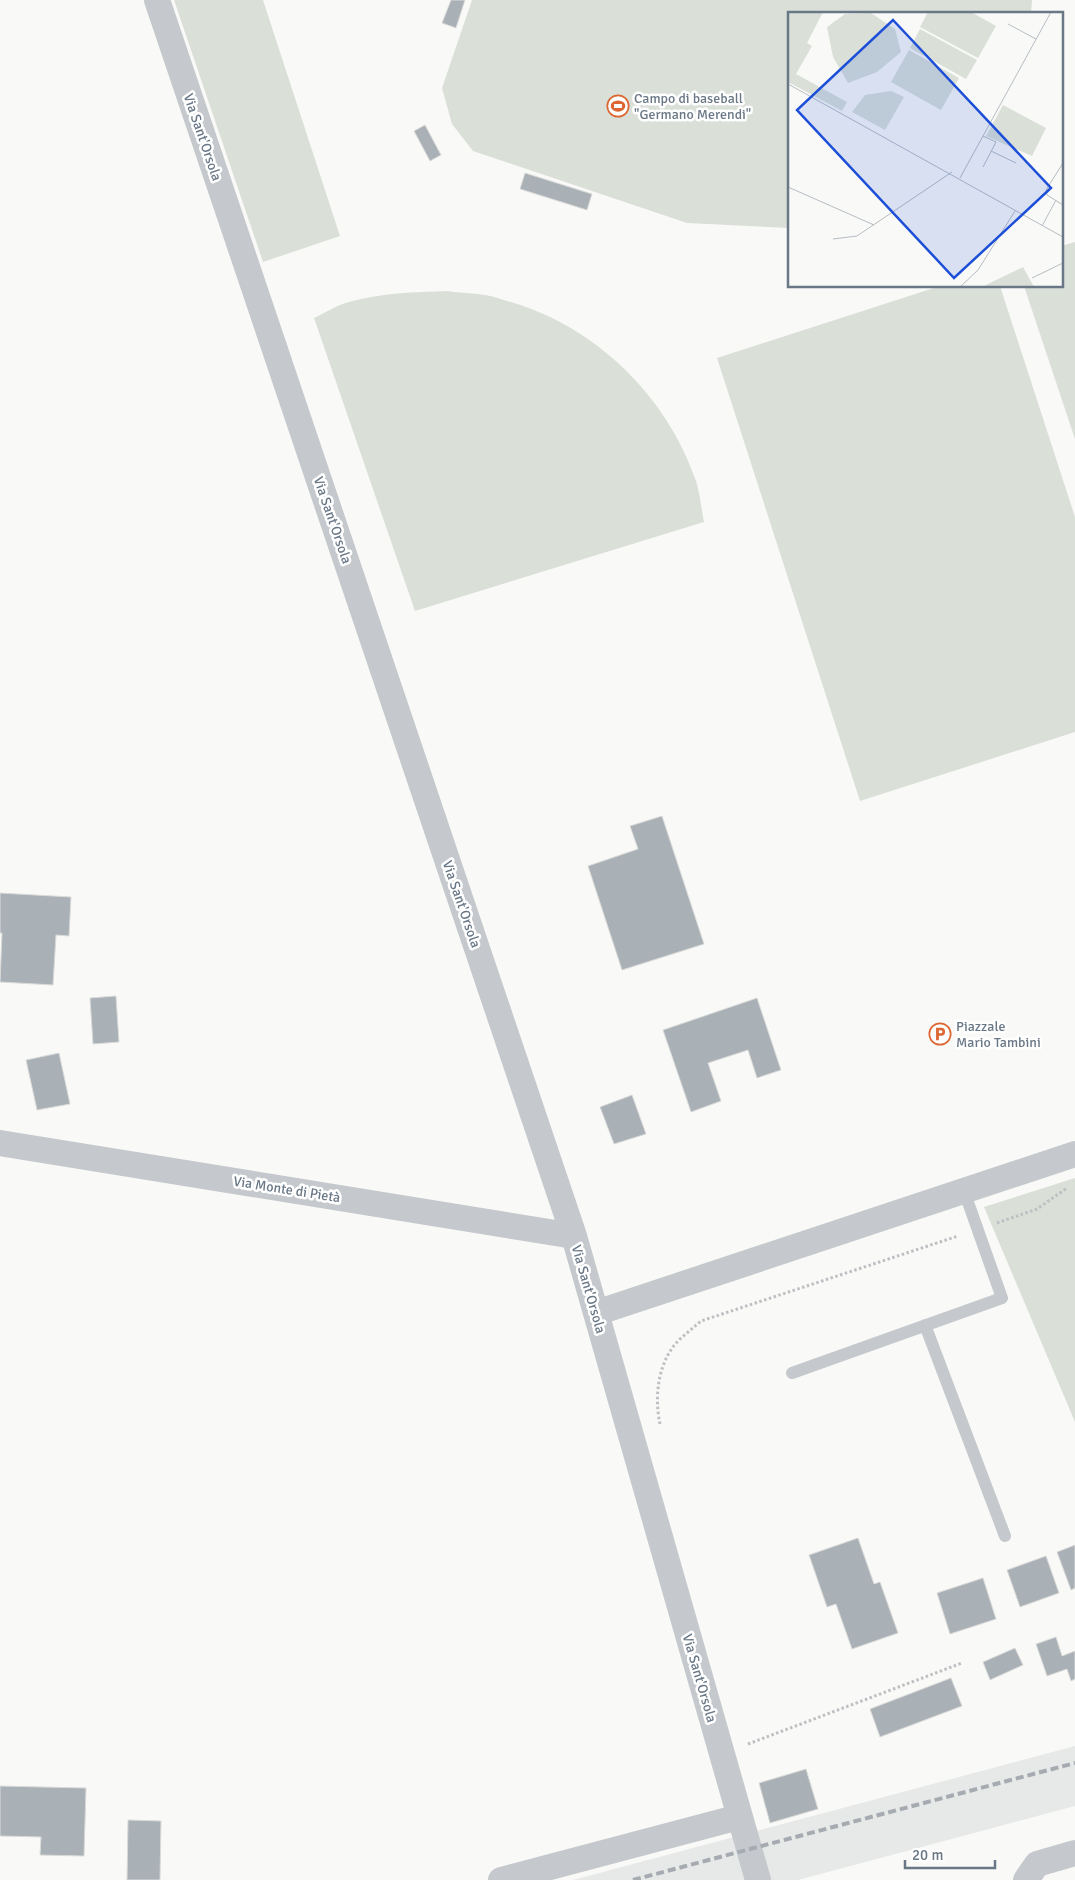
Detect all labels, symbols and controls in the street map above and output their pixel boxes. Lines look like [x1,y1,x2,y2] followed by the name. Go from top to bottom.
[788,12,1062,288] inset map
[634,90,751,123] place label: Campo di baseball "Germano Merendi"
[180,91,225,183] street label: Via Sant'Orsola
[606,94,630,118] sports icon: Campo di baseball "Germano Merendi"
[310,474,355,566] street label: Via Sant'Orsola
[439,858,484,950] street label: Via Sant'Orsola
[956,1018,1041,1051] place label: Piazzale Mario Tambini
[928,1022,952,1046] parking icon: Piazzale Mario Tambini
[232,1173,342,1206] street label: Via Monte di Pietà
[568,1243,609,1335] street label: Via Sant'Orsola
[679,1632,720,1724] street label: Via Sant'Orsola
[905,1838,995,1870] scale bar
[912,1846,943,1864] text: 20 m

